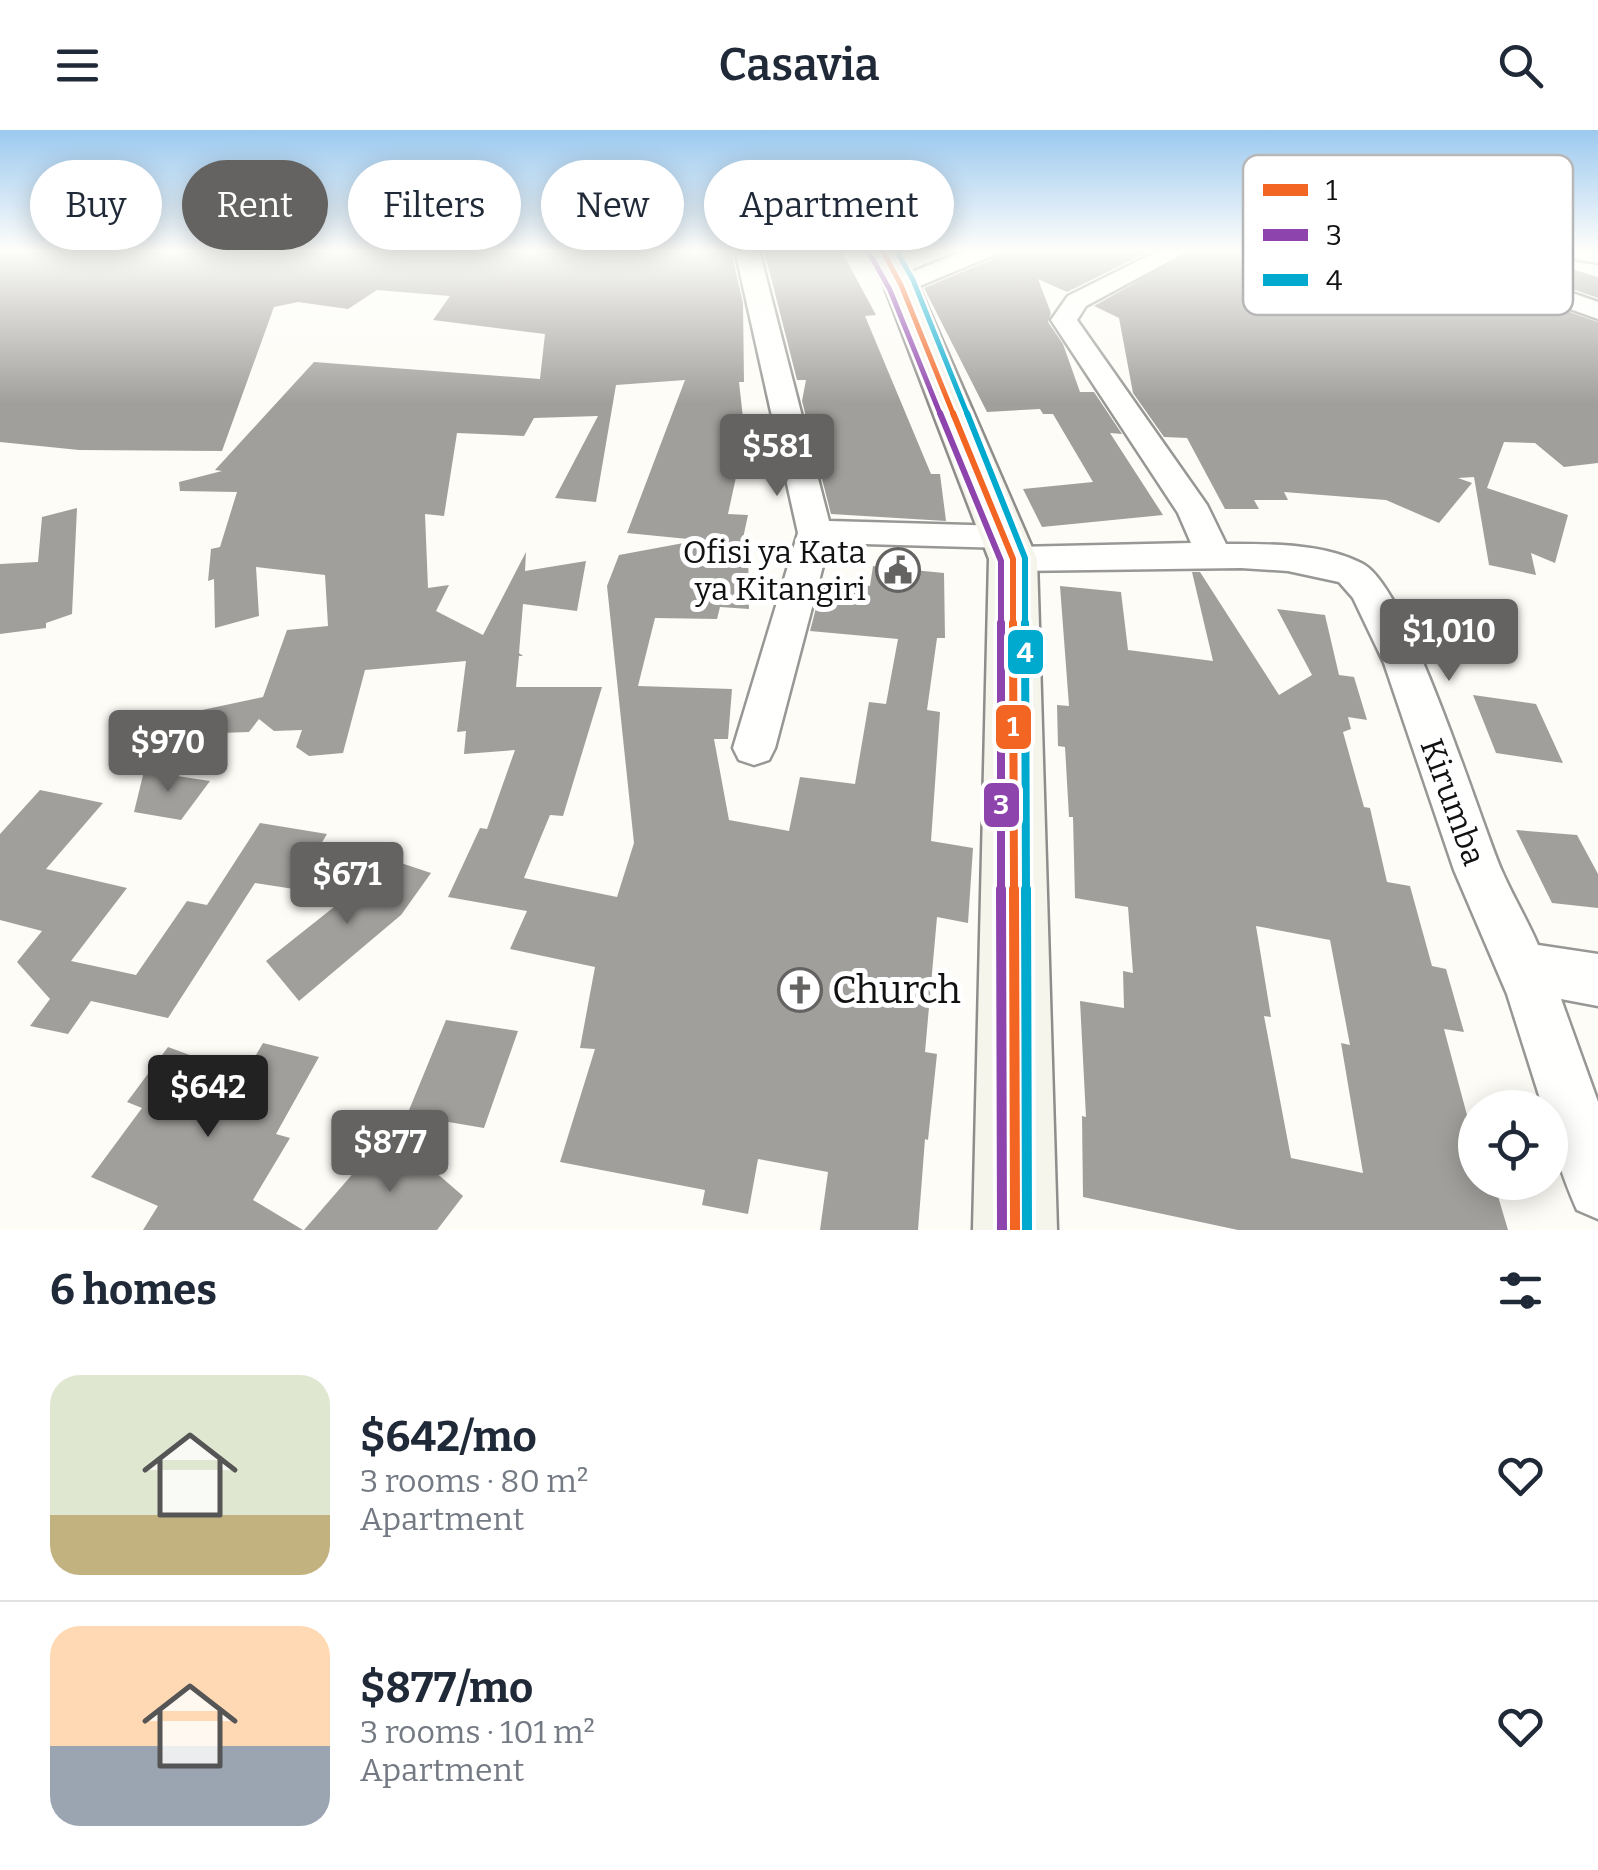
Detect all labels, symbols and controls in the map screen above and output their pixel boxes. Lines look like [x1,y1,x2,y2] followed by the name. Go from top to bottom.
[50,38,105,93] icon: menu
[718,38,880,92] text: Casavia
[1493,38,1548,93] icon: search
[1243,155,1573,315] legend
[30,160,162,250] chip: Buy
[182,160,328,250] chip: Rent
[348,160,521,250] chip: Filters
[541,160,684,250] chip: New
[704,160,954,250] chip: Apartment
[1326,174,1338,207] text: 1
[1326,219,1342,252] text: 3
[1326,264,1342,297] text: 4
[718,414,836,499] pin: $581
[742,427,812,465] text: $581
[683,533,866,608] place label: Ofisi ya Kata ya Kitangiri
[875,547,921,593] public building icon: Ofisi ya Kata ya Kitangiri
[1368,599,1530,684] pin: $1,010
[1402,612,1496,650] text: $1,010
[1006,628,1045,676] line badge: 4
[1016,636,1034,669] text: 4
[994,703,1033,751] line badge: 1
[109,710,227,795] pin: $970
[1007,710,1019,743] text: 1
[131,723,205,761] text: $970
[1413,733,1493,871] street label: Kirumba
[982,781,1021,829] line badge: 3
[993,788,1009,821] text: 3
[288,842,406,927] pin: $671
[312,855,382,893] text: $671
[777,967,823,1013] church icon: Church
[832,967,961,1013] place label: Church
[149,1055,267,1140] pin: $642
[170,1068,246,1106] text: $642
[1458,1090,1568,1200] map controls
[1458,1090,1568,1200] button: locate
[331,1110,449,1195] pin: $877
[353,1123,427,1161] text: $877
[1493,1263,1548,1318] icon: filters
[50,1265,217,1315] text: 6 homes
[360,1412,537,1462] text: $642/mo
[130,1415,250,1535] icon: home
[1493,1448,1548,1503] icon: heart
[360,1462,588,1500] text: 3 rooms · 80 m²
[360,1500,524,1538] text: Apartment
[360,1663,533,1713] text: $877/mo
[130,1666,250,1786] icon: home
[1493,1699,1548,1754] icon: heart
[360,1713,595,1751] text: 3 rooms · 101 m²
[360,1751,524,1789] text: Apartment

